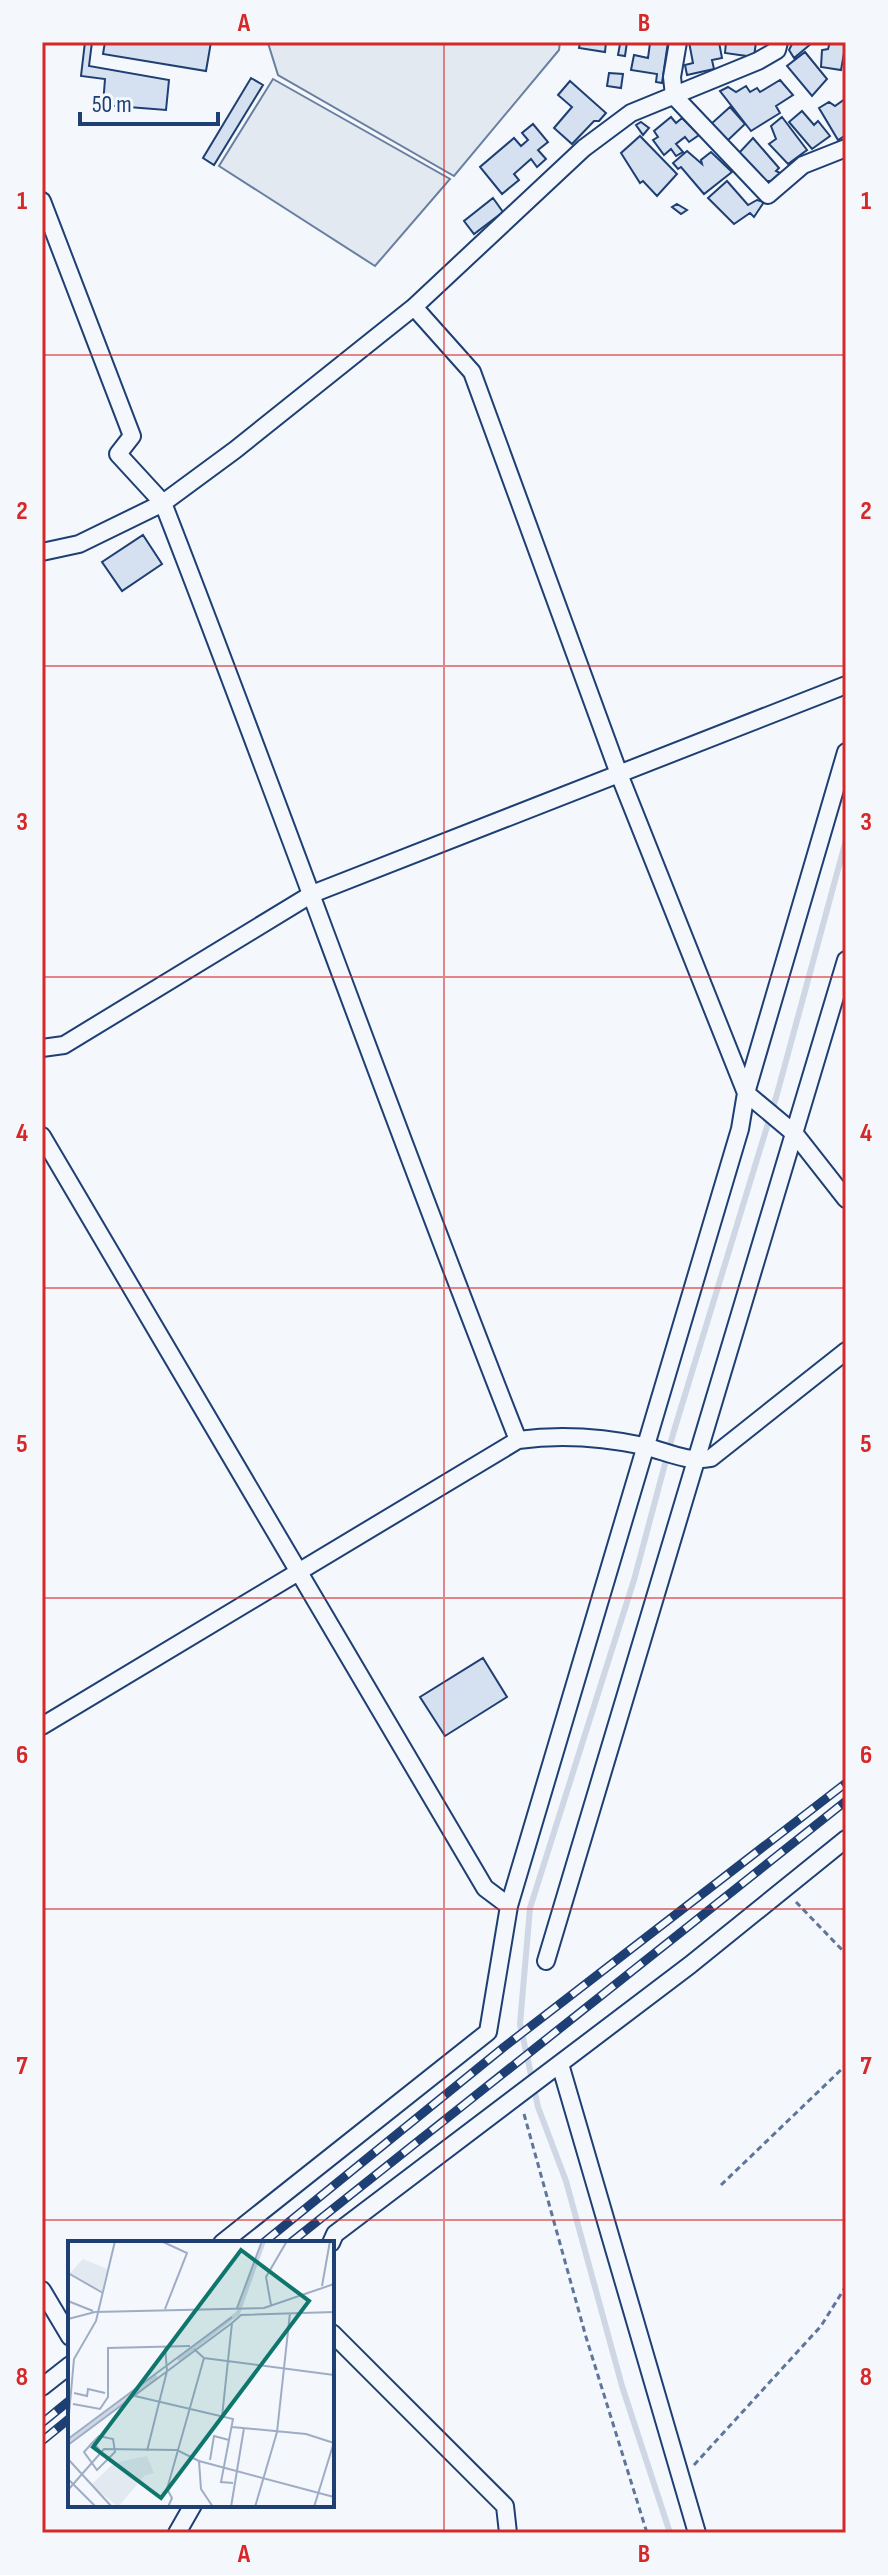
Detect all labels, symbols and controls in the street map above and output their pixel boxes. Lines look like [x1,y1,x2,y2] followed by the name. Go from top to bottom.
[237,8,251,39] text: A
[638,8,650,39] text: B
[80,76,218,126] scale bar
[92,90,132,119] text: 50 m
[17,186,27,217] text: 1
[861,186,871,217] text: 1
[16,496,28,527] text: 2
[860,496,872,527] text: 2
[16,807,28,838] text: 3
[860,807,872,838] text: 3
[16,1118,28,1149] text: 4
[860,1118,872,1149] text: 4
[16,1429,28,1460] text: 5
[860,1429,872,1460] text: 5
[16,1740,28,1771] text: 6
[860,1740,872,1771] text: 6
[16,2051,28,2082] text: 7
[860,2051,872,2082] text: 7
[68,2241,334,2507] inset map
[16,2362,28,2393] text: 8
[860,2362,872,2393] text: 8
[237,2539,251,2570] text: A
[638,2539,650,2570] text: B

